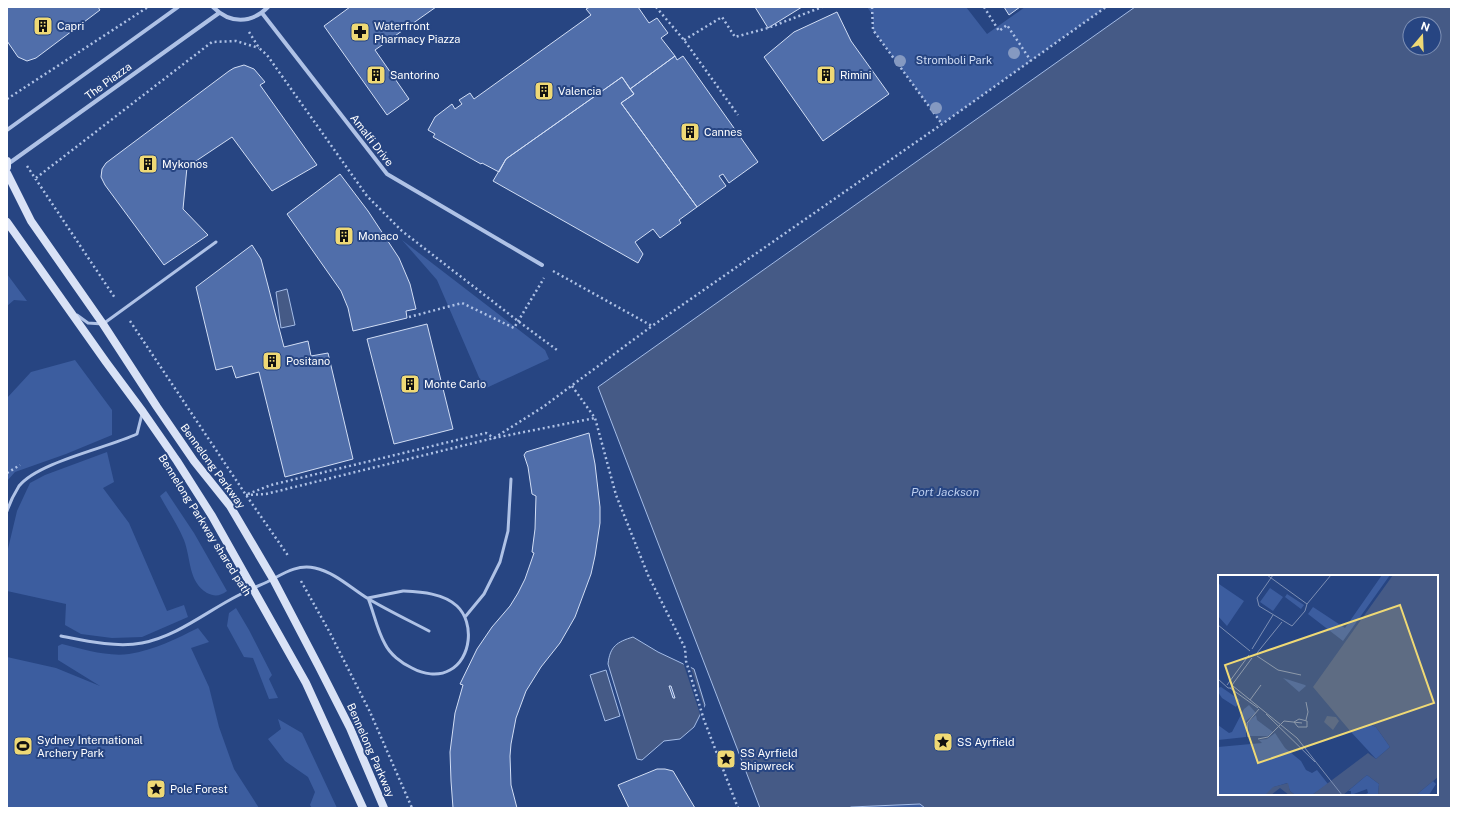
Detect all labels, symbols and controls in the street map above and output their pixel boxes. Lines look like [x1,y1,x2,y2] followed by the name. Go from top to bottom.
[32,15,54,37] building icon: Capri
[1402,16,1442,56] north arrow
[1419,19,1431,34] text: N
[57,20,84,32] place label: Capri
[374,20,460,45] place label: Waterfront Pharmacy Piazza
[349,21,371,43] pharmacy icon: Waterfront Pharmacy Piazza
[916,54,992,66] park label: Stromboli Park
[82,60,134,102] street label: The Piazza
[365,64,387,86] building icon: Santorino
[815,64,837,86] building icon: Rimini
[390,69,440,81] place label: Santorino
[840,69,872,81] place label: Rimini
[533,80,555,102] building icon: Valencia
[558,85,601,97] place label: Valencia
[348,112,396,168] street label: Amalfi Drive
[679,121,701,143] building icon: Cannes
[704,126,742,138] place label: Cannes
[137,153,159,175] building icon: Mykonos
[162,158,208,170] place label: Mykonos
[333,225,355,247] building icon: Monaco
[358,230,398,242] place label: Monaco
[261,350,283,372] building icon: Positano
[286,355,330,367] place label: Positano
[399,373,421,395] building icon: Monte Carlo
[424,378,486,390] place label: Monte Carlo
[178,421,248,511] street label: Bennelong Parkway
[156,452,254,598] street label: Bennelong Parkway shared path
[911,485,979,499] water label: Port Jackson
[1218,575,1438,795] inset map
[345,701,397,799] street label: Bennelong Parkway
[932,731,954,753] place icon: SS Ayrfield
[37,734,143,759] place label: Sydney International Archery Park
[12,735,34,757] sports icon: Sydney International Archery Park
[957,736,1015,748] place label: SS Ayrfield
[740,747,798,772] place label: SS Ayrfield Shipwreck
[715,748,737,770] place icon: SS Ayrfield Shipwreck
[145,778,167,800] place icon: Pole Forest
[170,783,228,795] place label: Pole Forest

